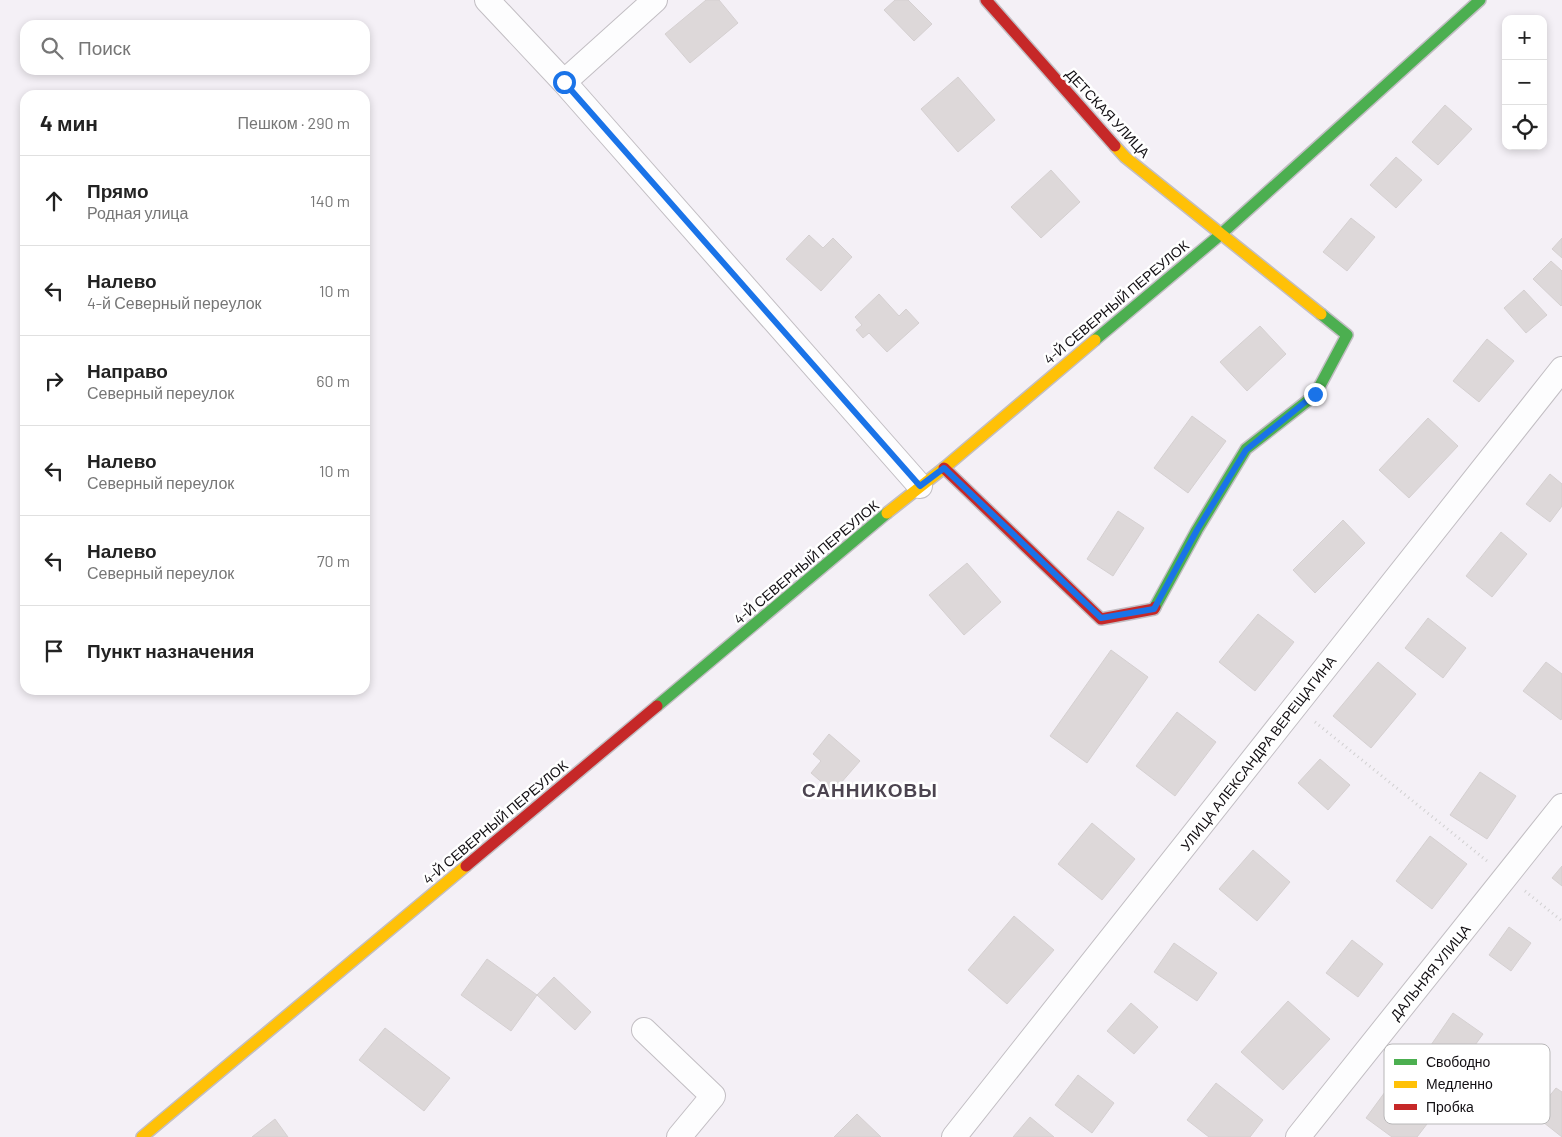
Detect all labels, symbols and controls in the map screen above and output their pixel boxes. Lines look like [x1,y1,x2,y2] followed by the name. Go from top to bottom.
[1502,15,1547,150] map controls
[1502,15,1547,60] button: +
[20,20,370,75] search box
[38,34,66,62] icon: search
[78,36,131,59] text: Поиск
[1502,60,1547,105] button: −
[1062,65,1154,161] street label: ДЕТСКАЯ УЛИЦА
[553,71,576,94] route start
[1502,105,1547,150] button: locate
[40,110,98,135] text: 4 мин
[238,113,350,132] text: Пешком · 290 m
[87,179,149,202] text: Прямо
[40,187,68,215] icon: ahead
[310,191,350,210] text: 140 m
[87,203,188,222] text: Родная улица
[1040,236,1192,368] street label: 4-Й СЕВЕРНЫЙ ПЕРЕУЛОК
[87,269,157,292] text: Налево
[40,277,68,305] icon: left
[319,281,350,300] text: 10 m
[87,293,262,312] text: 4-й Северный переулок
[87,359,168,382] text: Направо
[40,367,68,395] icon: right
[316,371,350,390] text: 60 m
[87,383,234,402] text: Северный переулок
[1304,383,1327,406] route end
[87,449,157,472] text: Налево
[40,457,68,485] icon: left
[319,461,350,480] text: 10 m
[87,473,234,492] text: Северный переулок
[730,496,882,628] street label: 4-Й СЕВЕРНЫЙ ПЕРЕУЛОК
[87,539,157,562] text: Налево
[40,547,68,575] icon: left
[317,551,350,570] text: 70 m
[87,563,234,582] text: Северный переулок
[40,637,68,665] icon: arrive
[87,639,254,662] text: Пункт назначения
[1177,652,1340,854] street label: УЛИЦА АЛЕКСАНДРА ВЕРЕЩАГИНА
[419,756,571,888] street label: 4-Й СЕВЕРНЫЙ ПЕРЕУЛОК
[802,778,938,801] district label: САННИКОВЫ
[1386,920,1474,1023] street label: ДАЛЬНЯЯ УЛИЦА
[1384,1044,1550,1124] legend
[1426,1053,1491,1070] text: Свободно
[1426,1075,1493,1092] text: Медленно
[1426,1098,1474,1115] text: Пробка

